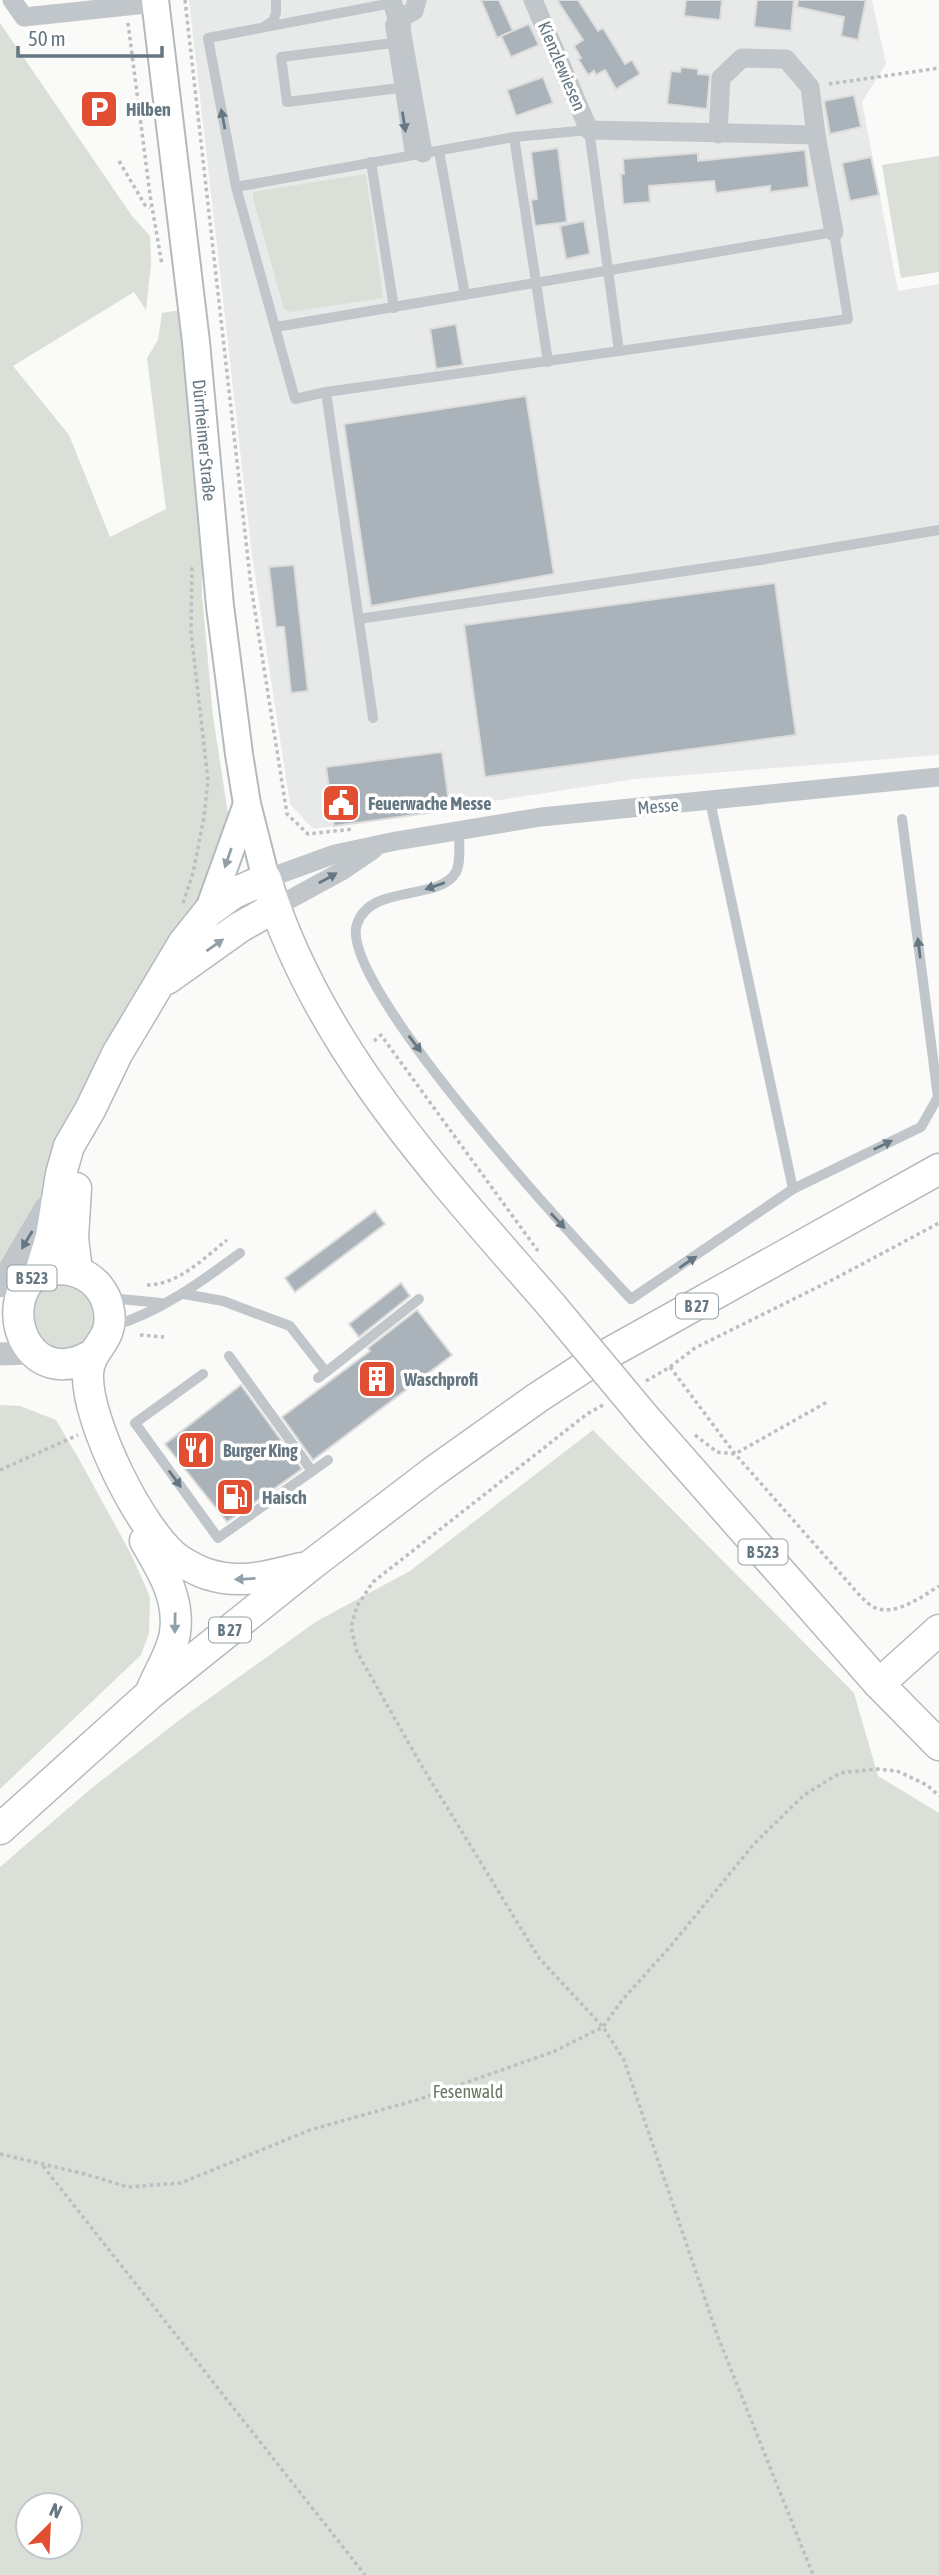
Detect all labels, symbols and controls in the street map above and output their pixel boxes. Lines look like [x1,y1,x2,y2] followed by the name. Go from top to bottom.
[18,14,161,58] scale bar
[534,18,590,114] street label: Kienzlewiesen
[28,26,66,50] text: 50 m
[78,88,120,130] parking icon: Hilben
[126,99,171,120] place label: Hilben
[217,108,228,130] one-way arrow
[399,111,410,133] one-way arrow
[189,378,221,502] street label: Dürrheimer Straße
[320,782,362,824] public building icon: Feuerwache Messe
[368,793,491,814] place label: Feuerwache Messe
[637,794,679,818] street label: Messe
[222,848,233,869] one-way arrow
[318,872,338,884] one-way arrow
[424,881,445,892] one-way arrow
[913,937,924,959] one-way arrow
[206,938,224,952] one-way arrow
[408,1035,422,1053] one-way arrow
[873,1140,893,1151] one-way arrow
[549,1212,565,1229] one-way arrow
[21,1231,33,1250] one-way arrow
[679,1255,697,1269] one-way arrow
[7,1266,56,1290] road number: B 523
[676,1294,718,1318] road number: B 27
[356,1358,398,1400] building icon: Waschprofi
[403,1369,478,1390] place label: Waschprofi
[175,1429,217,1471] restaurant icon: Burger King
[223,1440,298,1461] place label: Burger King
[168,1470,182,1488] one-way arrow
[214,1476,256,1518] fuel station icon: Haisch
[262,1487,307,1508] place label: Haisch
[738,1540,788,1564] road number: B 523
[233,1573,255,1584] one-way arrow
[170,1612,181,1634] one-way arrow
[209,1618,251,1642] road number: B 27
[433,2081,503,2102] park label: Fesenwald
[14,2491,84,2561] north arrow
[46,2498,66,2523] text: N

